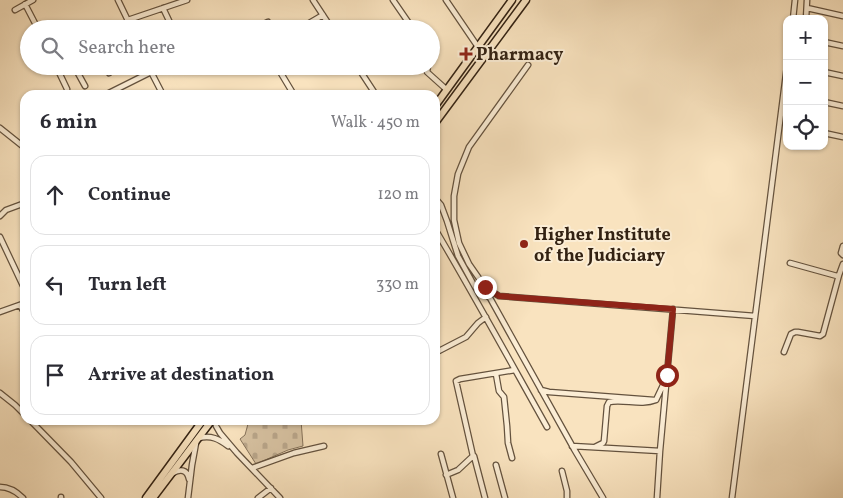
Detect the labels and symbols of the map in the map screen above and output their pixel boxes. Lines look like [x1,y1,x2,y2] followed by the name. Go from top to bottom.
[476,43,563,68] place label: Pharmacy
[460,48,472,60] marker: Pharmacy
[534,223,671,269] place label: Higher Institute of the Judiciary
[518,238,530,250] marker: Higher Institute of the Judiciary
[474,276,497,299] route end
[656,364,679,387] route start

